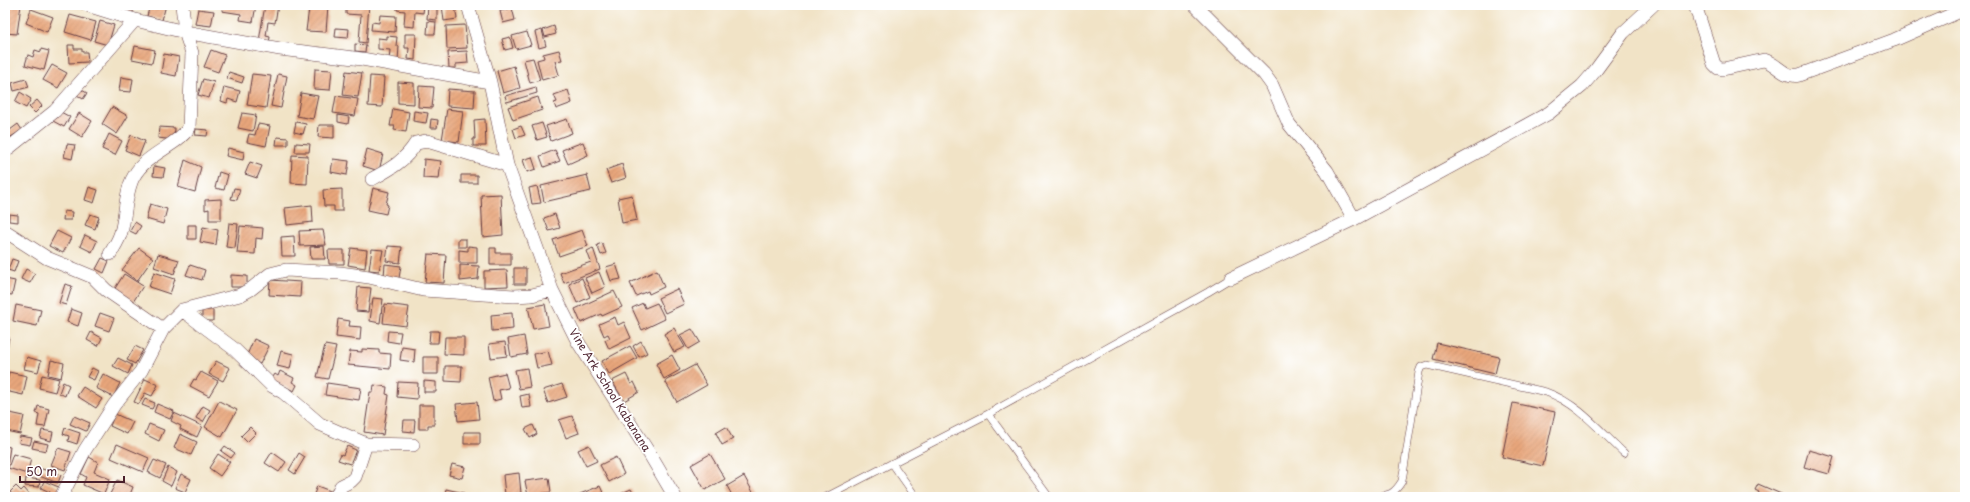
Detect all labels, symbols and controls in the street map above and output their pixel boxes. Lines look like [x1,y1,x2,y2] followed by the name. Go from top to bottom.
[565,325,655,455] street label: Vine Ark School Kabanana
[20,458,124,484] scale bar
[26,462,57,480] text: 50 m

